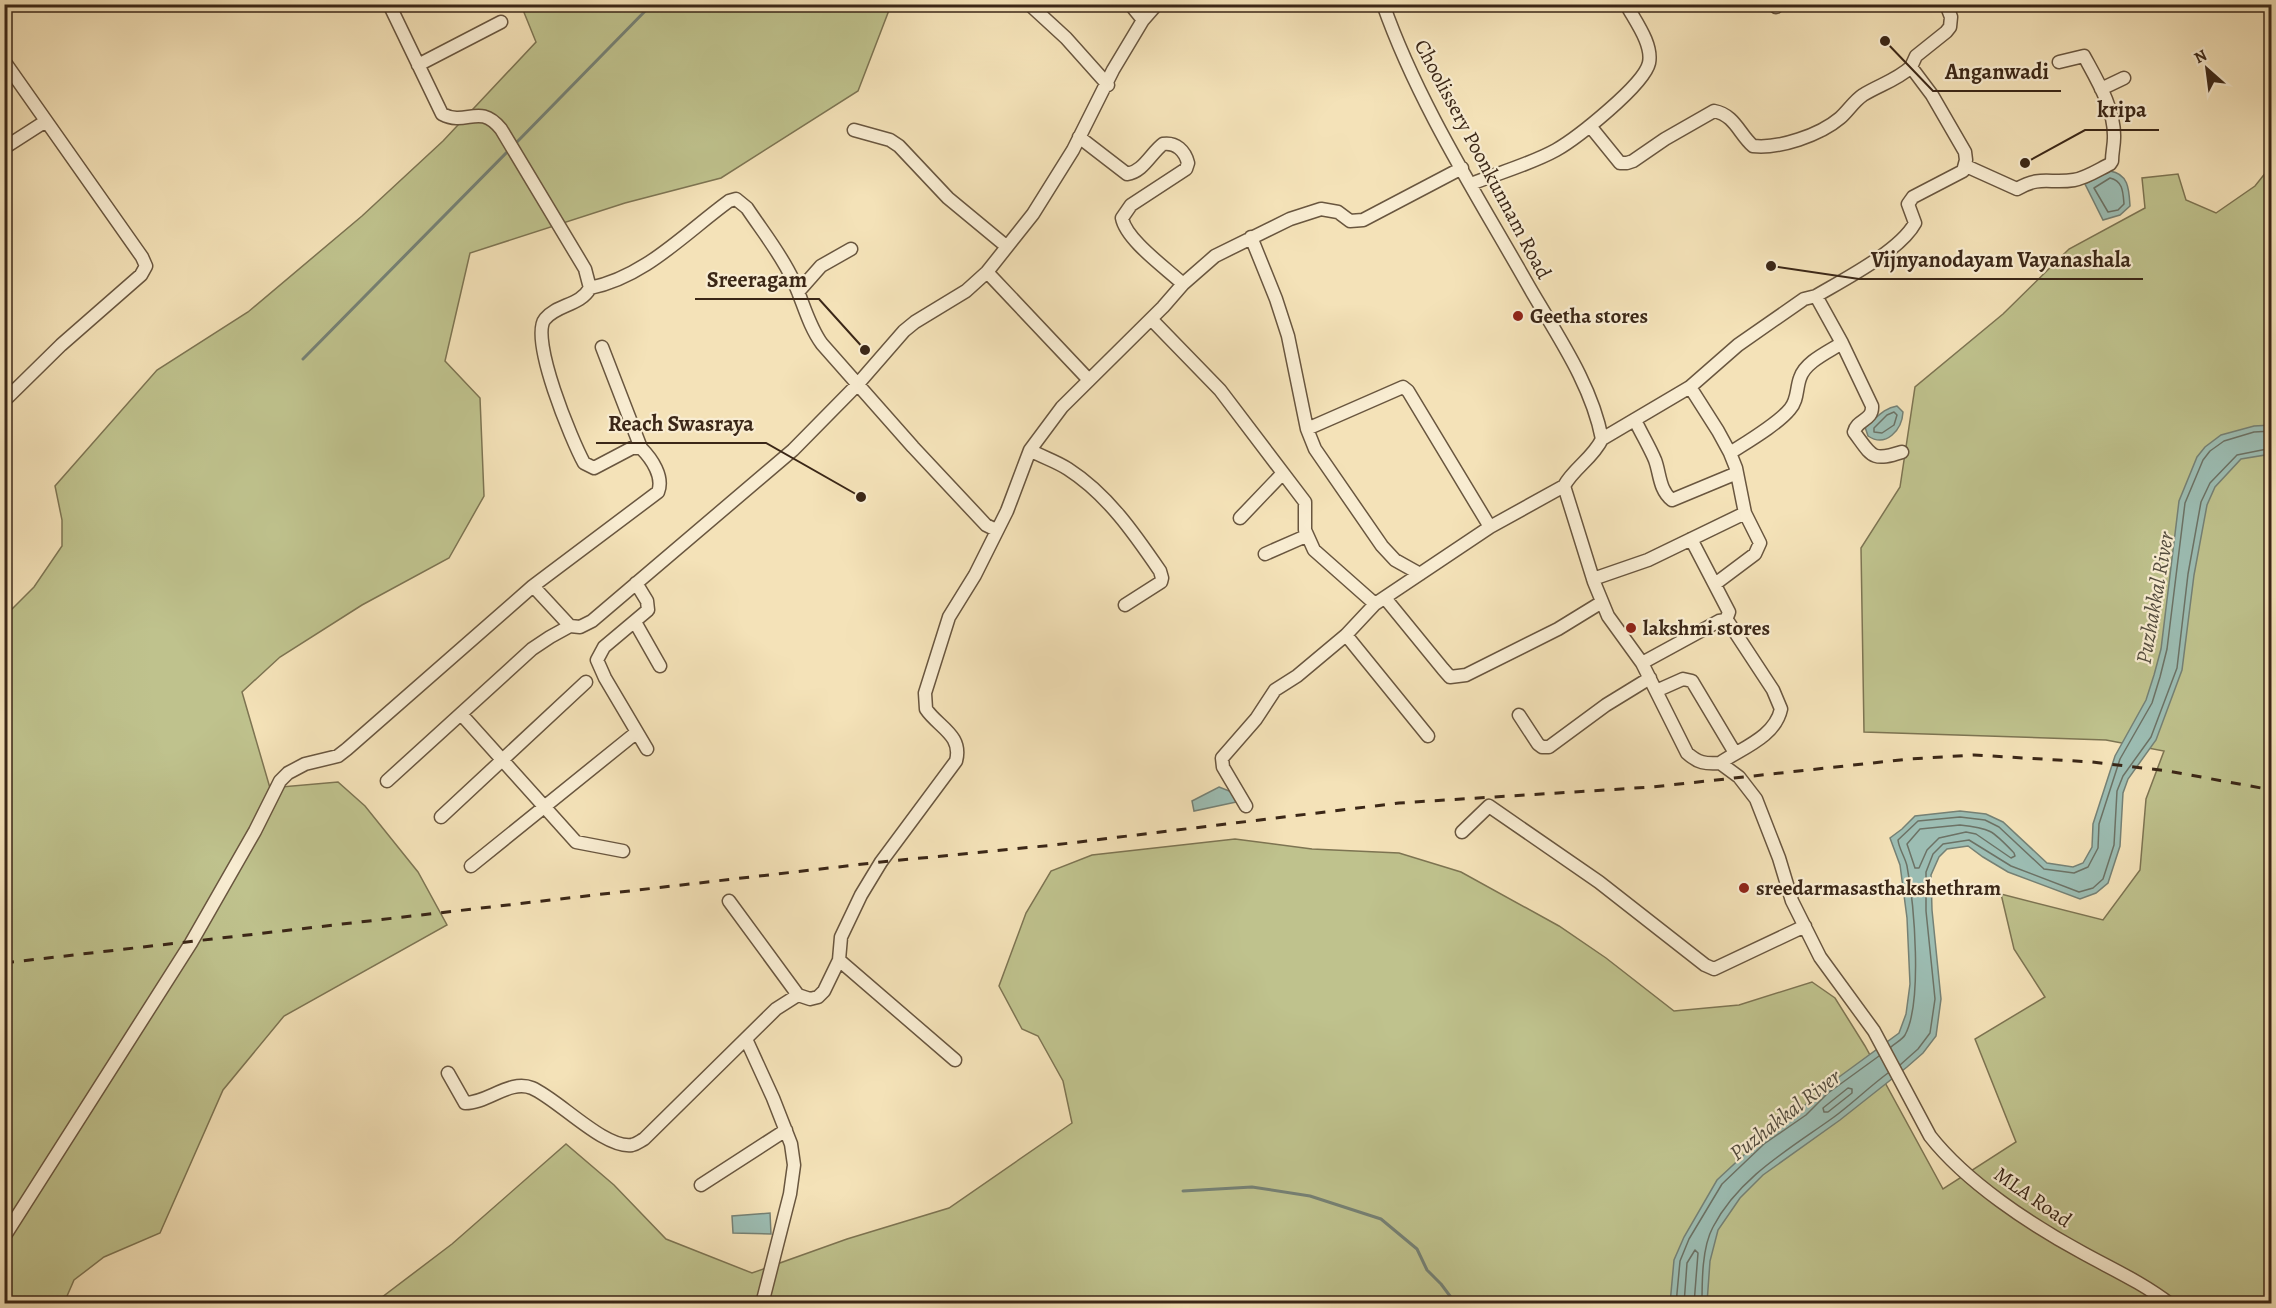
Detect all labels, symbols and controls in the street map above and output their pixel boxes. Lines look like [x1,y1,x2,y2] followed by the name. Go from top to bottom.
[1408,34,1558,284] street label: Choolissery Poonkunnam Road
[2177,39,2237,99] north arrow
[2190,44,2211,69] text: N
[1933,51,2061,91] callout: Anganwadi
[1944,57,2049,87] text: Anganwadi
[2085,90,2159,130] callout: kripa
[2097,95,2147,125] text: kripa
[1859,239,2143,279] callout: Vijnyanodayam Vayanashala
[1870,245,2131,275] text: Vijnyanodayam Vayanashala
[695,259,819,299] callout: Sreeragam
[707,265,807,295] text: Sreeragam
[1530,302,1648,330] place label: Geetha stores
[1511,309,1525,323] marker: Geetha stores
[596,403,766,443] callout: Reach Swasraya
[608,409,754,439] text: Reach Swasraya
[2129,528,2182,666] water label: Puzhakkal River
[1643,614,1770,642] place label: lakshmi stores
[1624,621,1638,635] marker: lakshmi stores
[1756,874,2001,902] place label: sreedarmasasthakshethram
[1737,881,1751,895] marker: sreedarmasasthakshethram
[1723,1061,1848,1168] water label: Puzhakkal River
[1988,1160,2078,1234] street label: MLA Road

